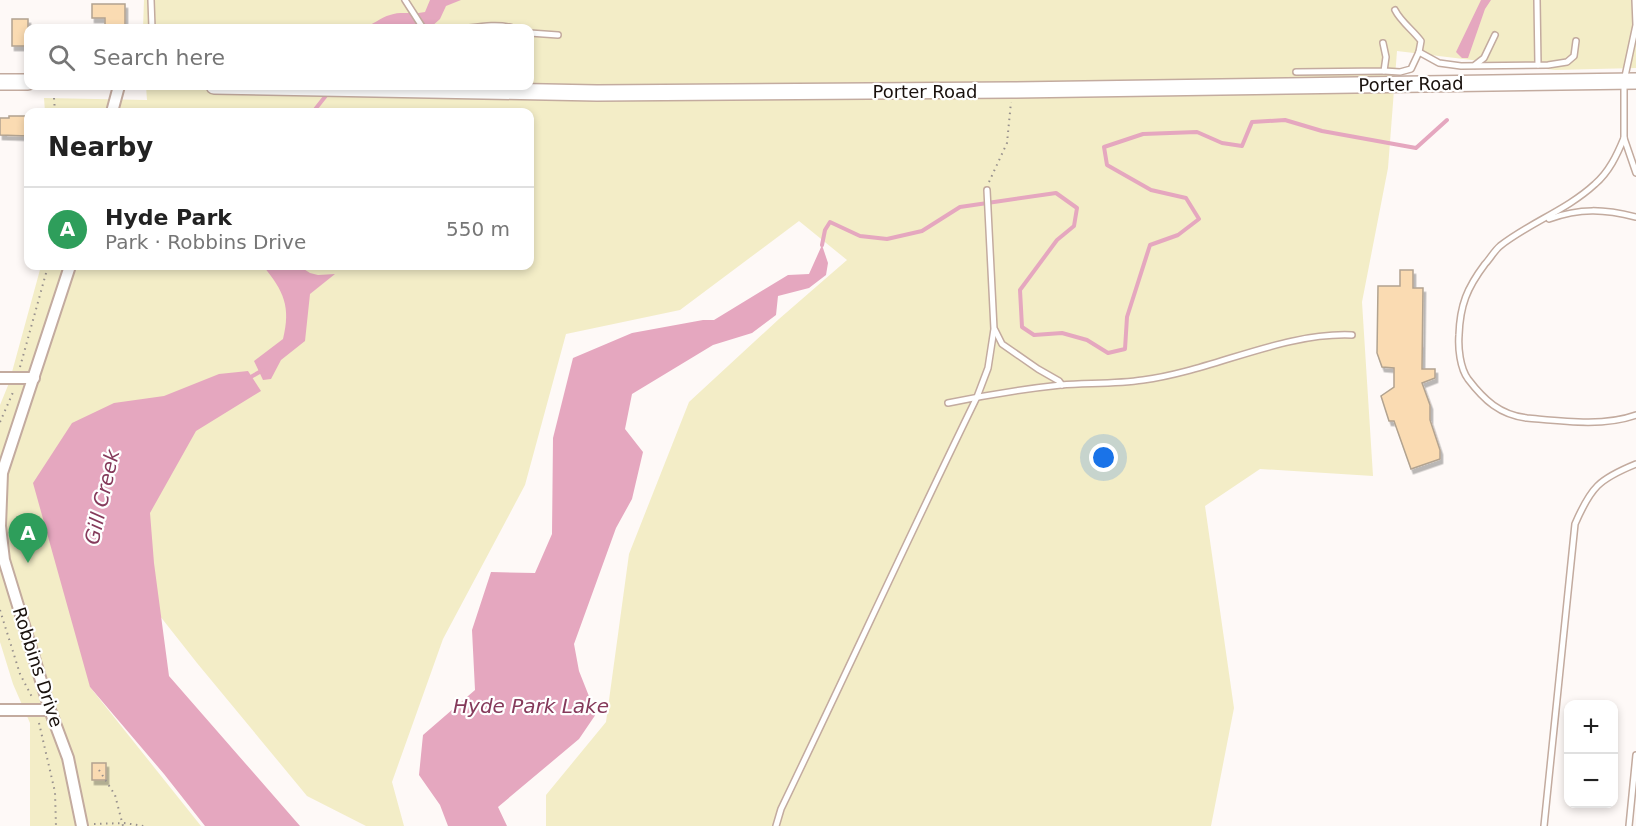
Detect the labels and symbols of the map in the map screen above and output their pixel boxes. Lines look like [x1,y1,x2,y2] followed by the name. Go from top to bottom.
[1358,73,1464,95] street label: Porter Road
[872,81,978,102] street label: Porter Road
[1089,443,1118,472] your location
[79,446,125,547] water label: Gill Creek
[9,514,48,563] pin: A
[9,604,67,730] street label: Robbins Drive
[453,694,609,718] water label: Hyde Park Lake

